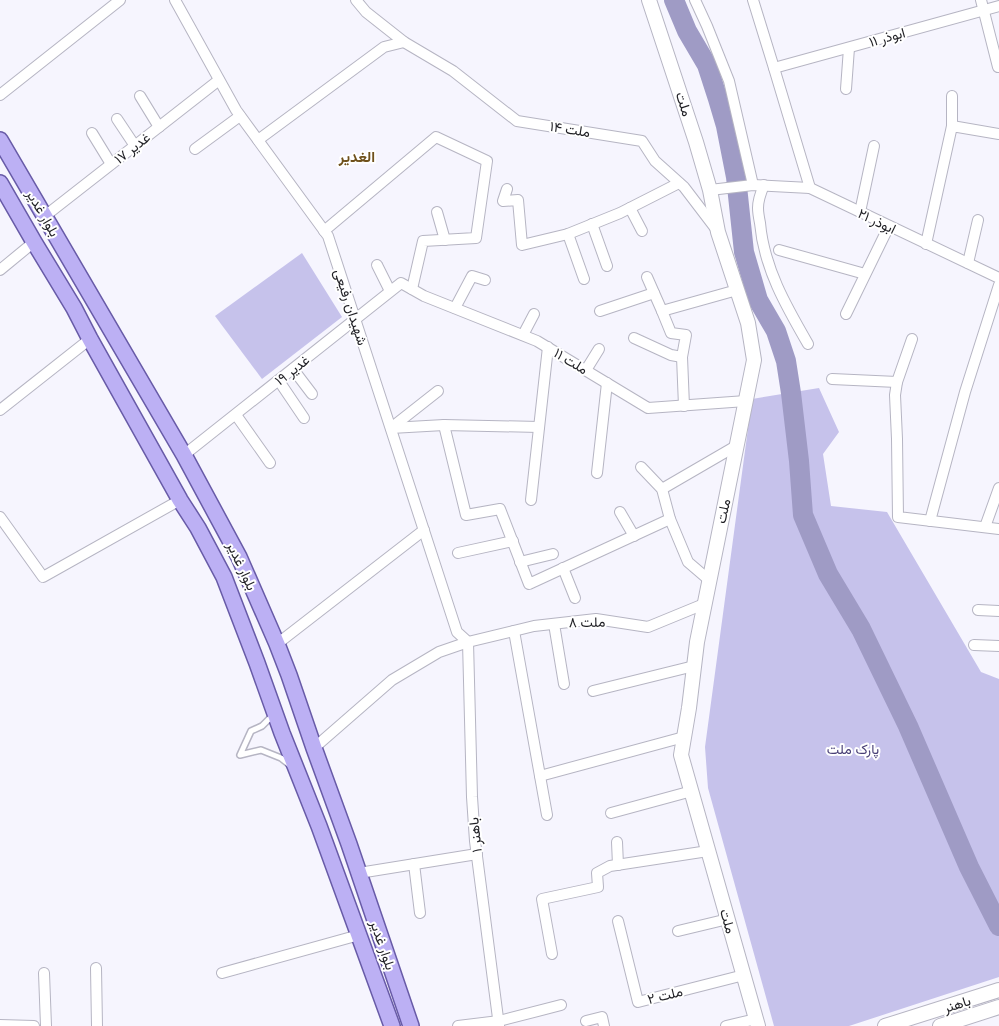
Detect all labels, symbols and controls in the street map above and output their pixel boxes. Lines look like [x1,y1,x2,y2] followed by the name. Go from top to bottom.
[867,22,907,51] street label: ابوذر ۱۱
[672,89,697,119] street label: ملت
[549,116,592,141] street label: ۱۴ ملت
[110,128,154,168] street label: ۱۷ غدیر
[338,146,375,166] district label: الغدیر
[22,185,65,240] street label: بلوار غدیر
[855,203,899,238] street label: ۲۱ ابوذر
[330,266,373,347] street label: شهیدان رفیعی
[551,343,592,378] street label: ۱۱ ملت
[270,350,313,389] street label: ۱۹ غدیر
[711,497,734,525] street label: ملت
[223,538,262,593] street label: بلوار غدیر
[568,612,606,631] street label: ۸ ملت
[827,739,879,759] park label: پارک ملت
[463,816,486,854] street label: باهنر ۱
[716,906,741,935] street label: ملت
[366,916,401,972] street label: بلوار غدیر
[645,981,685,1008] street label: ۲ ملت
[940,990,973,1017] street label: باهنر

